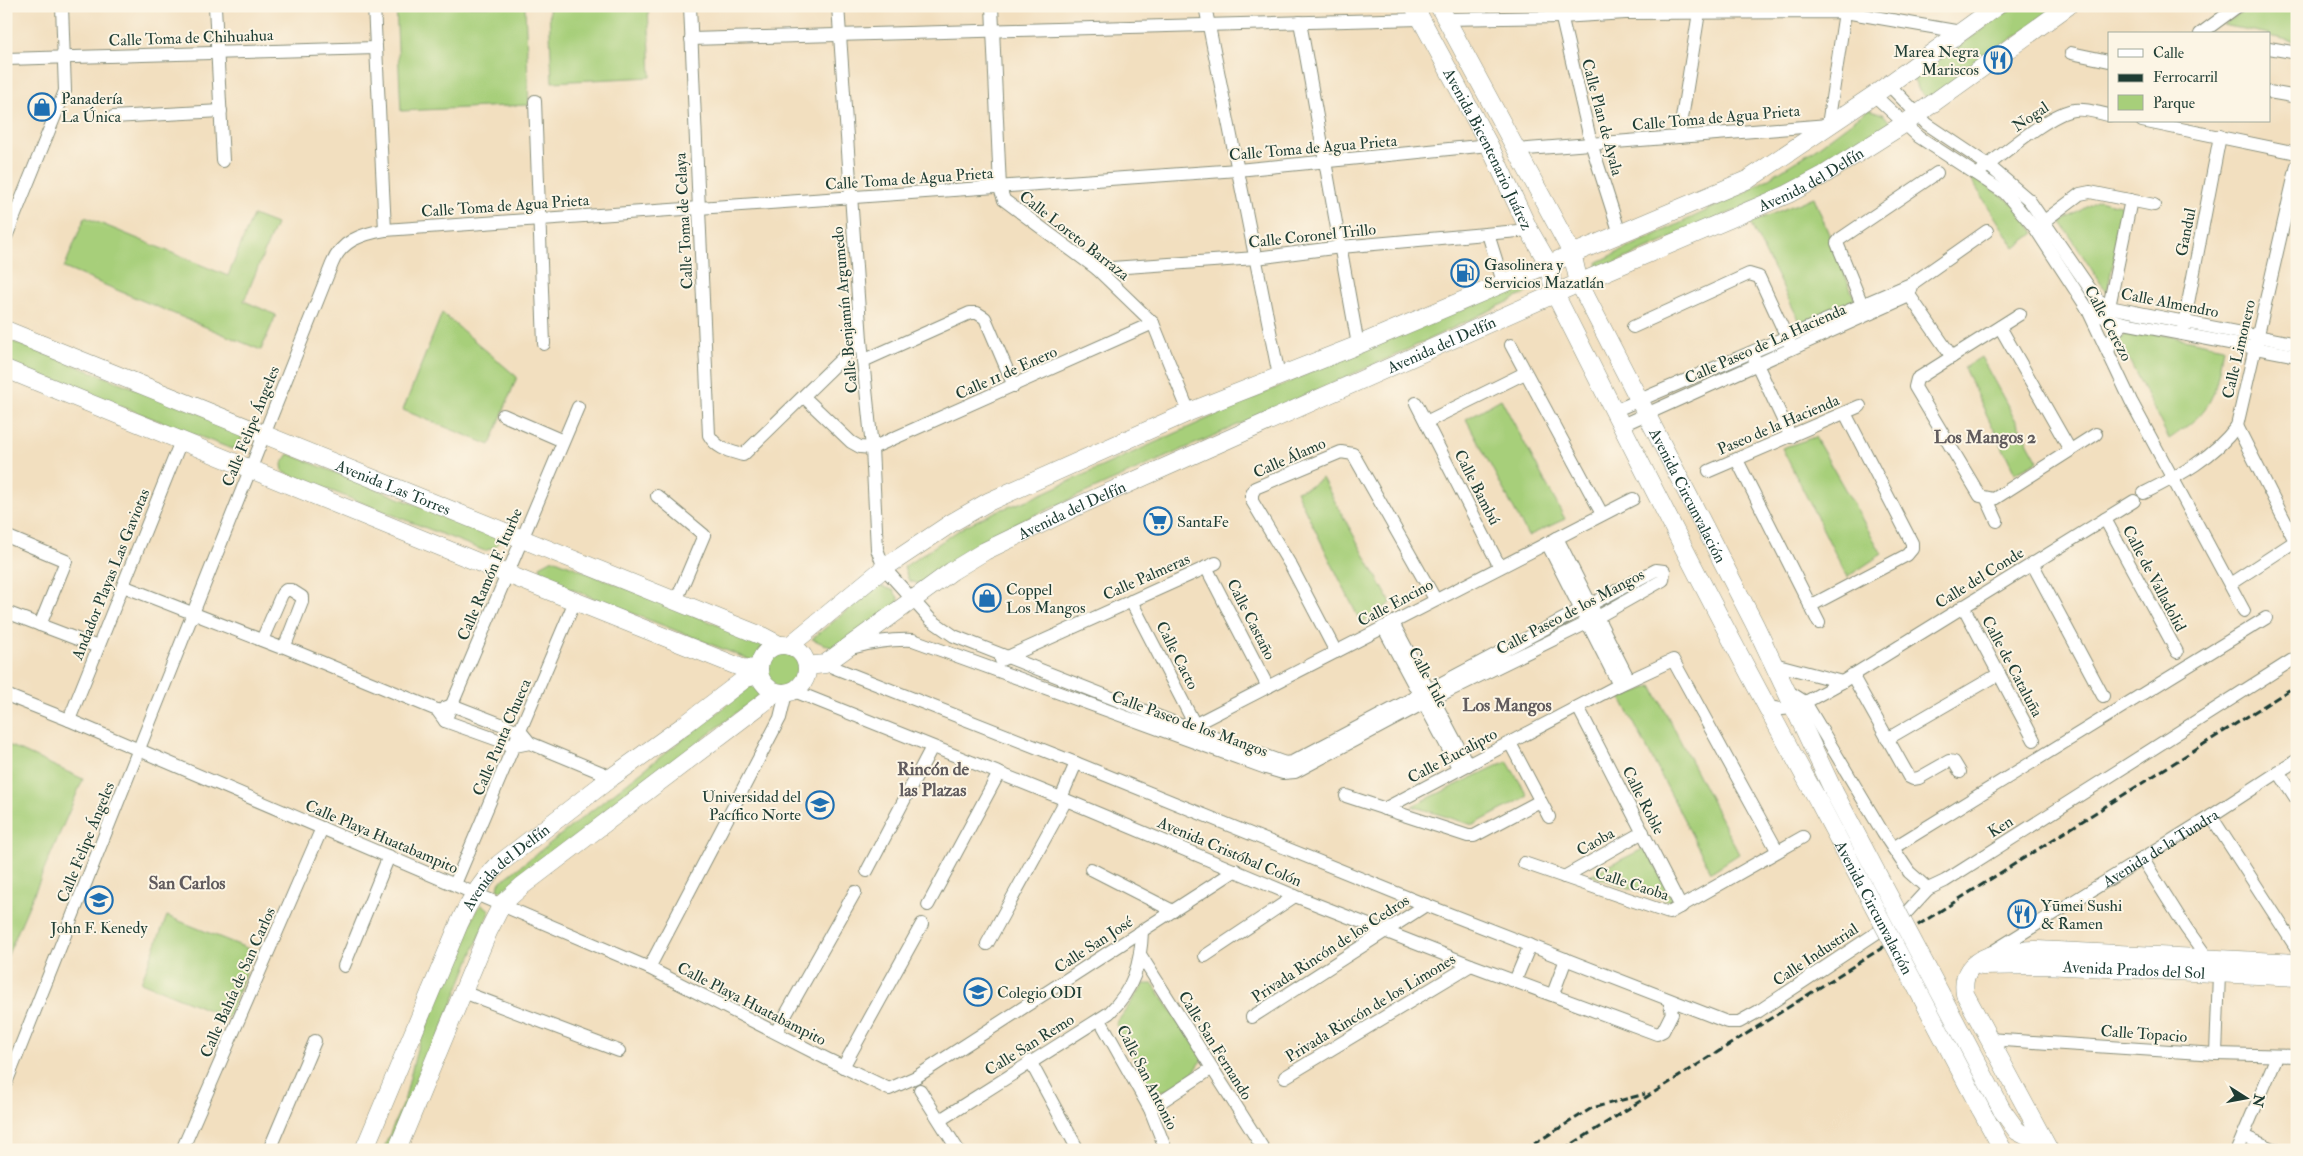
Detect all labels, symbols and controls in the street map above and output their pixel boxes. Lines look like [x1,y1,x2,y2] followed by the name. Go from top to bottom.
[108,25,274,51] street label: Calle Toma de Chihuahua
[2108,32,2270,122] legend
[1893,42,1979,80] place label: Marea Negra Mariscos
[2153,44,2184,63] text: Calle
[1983,45,2013,75] restaurant icon: Marea Negra Mariscos
[1577,57,1627,178] street label: Calle Plan de Ayala
[1438,64,1537,234] street label: Avenida Bicentenario Juárez
[2153,68,2218,87] text: Ferrocarril
[61,89,123,127] place label: Panadería La Única
[27,92,57,122] shop icon: Panadería La Única
[2153,94,2195,113] text: Parque
[2008,97,2053,136] street label: Nogal
[1631,101,1801,135] street label: Calle Toma de Agua Prieta
[1228,131,1398,165] street label: Calle Toma de Agua Prieta
[1755,143,1868,217] street label: Avenida del Delfín
[670,152,698,290] street label: Calle Toma de Celaya
[824,163,994,195] street label: Calle Toma de Agua Prieta
[1015,187,1134,285] street label: Calle Loreto Barraza
[420,190,590,222] street label: Calle Toma de Agua Prieta
[2172,206,2200,258] street label: Gandul
[1247,219,1377,253] street label: Calle Coronel Trillo
[828,225,862,394] street label: Calle Benjamín Argumedo
[1484,255,1604,293] place label: Gasolinera y Servicios Mazatlán
[1450,258,1480,288] fuel station icon: Gasolinera y Servicios Mazatlán
[2080,282,2137,365] street label: Calle Cerezo
[2119,284,2221,322] street label: Calle Almendro
[2218,298,2260,401] street label: Calle Limonero
[1682,299,1850,389] street label: Calle Paseo de La Hacienda
[1383,312,1499,379] street label: Avenida del Delfín
[952,341,1061,404] street label: Calle 11 de Enero
[217,363,285,490] street label: Calle Felipe Ángeles
[1714,390,1843,460] street label: Paseo de la Hacienda
[1644,424,1730,566] street label: Avenida Circunvalación
[1934,426,2036,449] district label: Los Mangos 2
[1250,432,1329,483] street label: Calle Álamo
[1450,446,1505,528] street label: Calle Bambú
[332,455,453,520] street label: Avenida Las Torres
[1014,477,1129,545] street label: Avenida del Delfín
[67,486,154,664] street label: Andador Playas Las Gaviotas
[453,505,527,644] street label: Calle Ramón F. Iturbe
[1143,506,1173,536] supermarket icon: SantaFe
[1177,512,1229,532] place label: SantaFe
[2118,522,2191,635] street label: Calle de Valladolid
[1932,543,2028,613] street label: Calle del Conde
[1100,549,1193,605] street label: Calle Palmeras
[1493,564,1648,659] street label: Calle Paseo de los Mangos
[1354,574,1437,631] street label: Calle Encino
[1222,576,1280,663] street label: Calle Castaño
[1006,580,1086,618] place label: Coppel Los Mangos
[972,583,1002,613] shop icon: Coppel Los Mangos
[1977,613,2047,721] street label: Calle de Cataluña
[1151,618,1203,693] street label: Calle Cacto
[1404,644,1453,711] street label: Calle Tule
[468,675,536,799] street label: Calle Punta Chueca
[1109,686,1271,762] street label: Calle Paseo de los Mangos
[1462,694,1552,717] district label: Los Mangos
[1404,724,1501,789] street label: Calle Eucalipto
[897,758,970,802] district label: Rincón de las Plazas
[1617,763,1669,838] street label: Calle Roble
[52,779,120,906] street label: Calle Felipe Ángeles
[702,787,801,825] place label: Universidad del Pacífico Norte
[805,790,835,820] school or university icon: Universidad del Pacífico Norte
[302,796,462,879] street label: Calle Playa Huatabampito
[2098,805,2223,892] street label: Avenida de la Tundra
[1154,812,1305,891] street label: Avenida Cristóbal Colón
[1984,812,2017,842] street label: Ken
[458,820,554,915] street label: Avenida del Delfín
[1573,823,1618,861] street label: Caoba
[1830,836,1917,978] street label: Avenida Circunvalación
[1592,863,1672,905] street label: Calle Caoba
[149,872,225,895] district label: San Carlos
[84,885,114,915] school or university icon: John F. Kenedy
[1248,890,1413,1007] street label: Privada Rincón de los Cedros
[2041,896,2122,934] place label: Yūmei Sushi & Ramen
[2007,899,2037,929] restaurant icon: Yūmei Sushi & Ramen
[196,904,280,1061] street label: Calle Bahía de San Carlos
[1051,912,1137,978] street label: Calle San José
[50,918,148,939] place label: John F. Kenedy
[1769,919,1862,991] street label: Calle Industrial
[1282,949,1459,1067] street label: Privada Rincón de los Limones
[2061,957,2205,984] street label: Avenida Prados del Sol
[673,958,830,1051] street label: Calle Playa Huatabampito
[963,977,993,1007] school or university icon: Colegio ODI
[997,983,1082,1003] place label: Colegio ODI
[1174,987,1257,1104] street label: Calle San Fernando
[981,1009,1078,1080] street label: Calle San Remo
[2100,1021,2188,1048] street label: Calle Topacio
[1112,1022,1182,1133] street label: Calle San Antonio
[2220,1074,2270,1124] north arrow
[2249,1092,2268,1109] text: N

